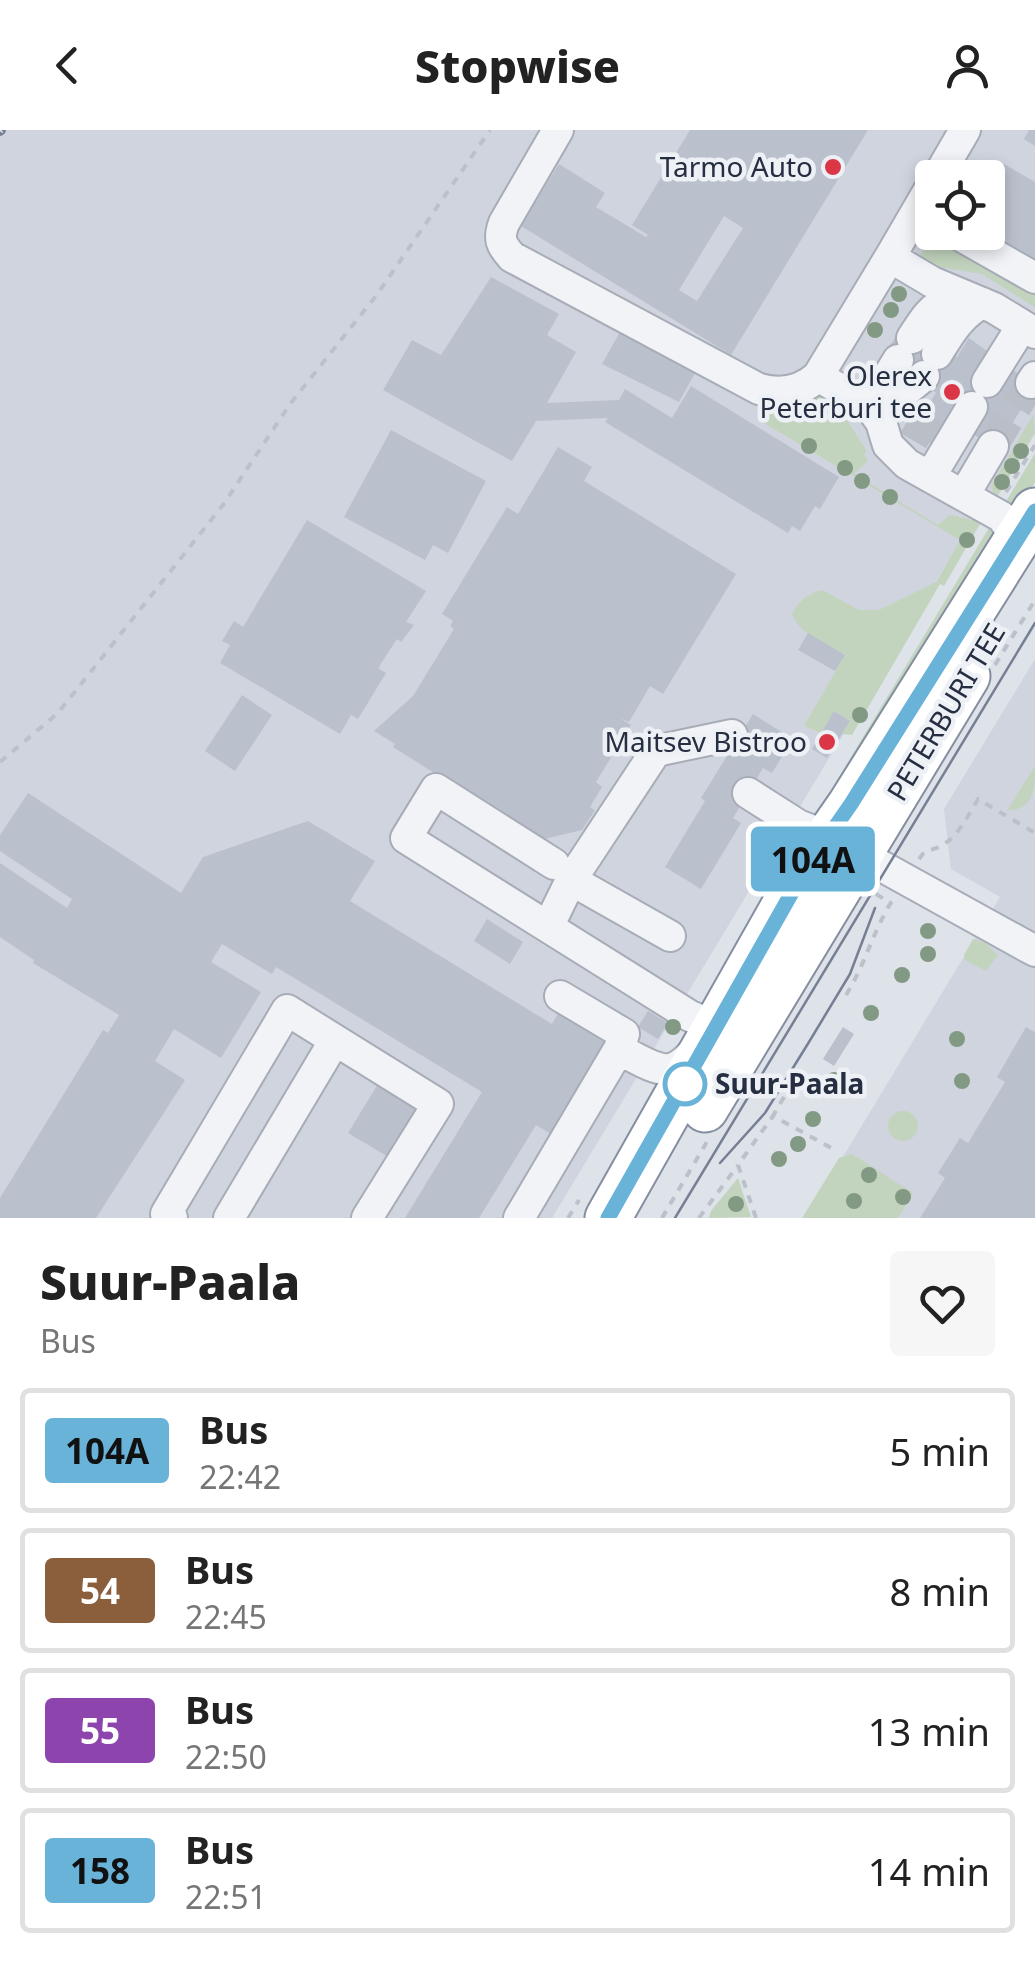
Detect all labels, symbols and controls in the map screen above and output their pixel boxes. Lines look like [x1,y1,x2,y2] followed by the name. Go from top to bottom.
[415,35,620,96] text: Stopwise
[40,38,95,93] icon: back
[940,38,995,93] icon: person
[660,147,813,185] place label: Tarmo Auto
[822,156,844,178] marker: Tarmo Auto
[915,160,1005,250] map controls
[915,160,1005,250] button: locate
[760,356,932,426] place label: Olerex Peterburi tee
[941,381,963,403] marker: Olerex Peterburi tee
[877,616,1013,807] street label: PETERBURI TEE
[605,722,807,760] place label: Maitsev Bistroo
[816,731,838,753] marker: Maitsev Bistroo
[743,826,883,892] line badge: 104A
[771,836,855,883] text: 104A
[664,1063,706,1105] marker: Suur-Paala
[715,1064,864,1102] place label: Suur-Paala
[40,1249,300,1314] text: Suur-Paala
[890,1251,995,1356] button: heart
[40,1319,96,1362] text: Bus
[199,1403,268,1455] text: Bus
[890,1425,990,1477] text: 5 min
[65,1427,149,1474] text: 104A
[199,1455,281,1498] text: 22:42
[185,1543,254,1595] text: Bus
[890,1565,990,1617] text: 8 min
[80,1567,120,1614] text: 54
[185,1595,267,1638] text: 22:45
[185,1683,254,1735] text: Bus
[868,1705,990,1757] text: 13 min
[80,1707,120,1754] text: 55
[185,1735,267,1778] text: 22:50
[185,1823,254,1875] text: Bus
[868,1845,990,1897] text: 14 min
[70,1847,130,1894] text: 158
[185,1875,267,1918] text: 22:51

